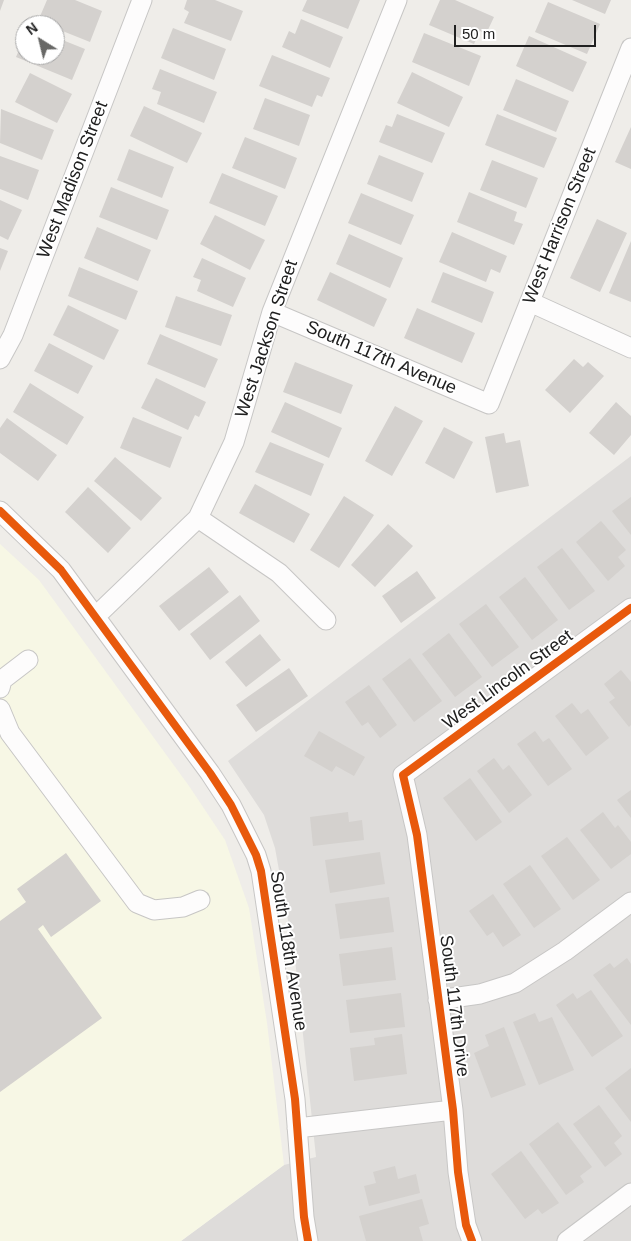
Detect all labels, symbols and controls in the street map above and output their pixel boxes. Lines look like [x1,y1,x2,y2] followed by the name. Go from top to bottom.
[15,15,65,65] north arrow
[456,15,598,47] scale bar
[23,19,41,38] text: N
[462,25,495,42] text: 50 m
[33,98,113,262] street label: West Madison Street
[519,145,601,307] street label: West Harrison Street
[231,257,303,421] street label: West Jackson Street
[302,317,460,399] street label: South 117th Avenue
[439,625,577,735] street label: West Lincoln Street
[265,870,311,1032] street label: South 118th Avenue
[435,934,473,1078] street label: South 117th Drive

